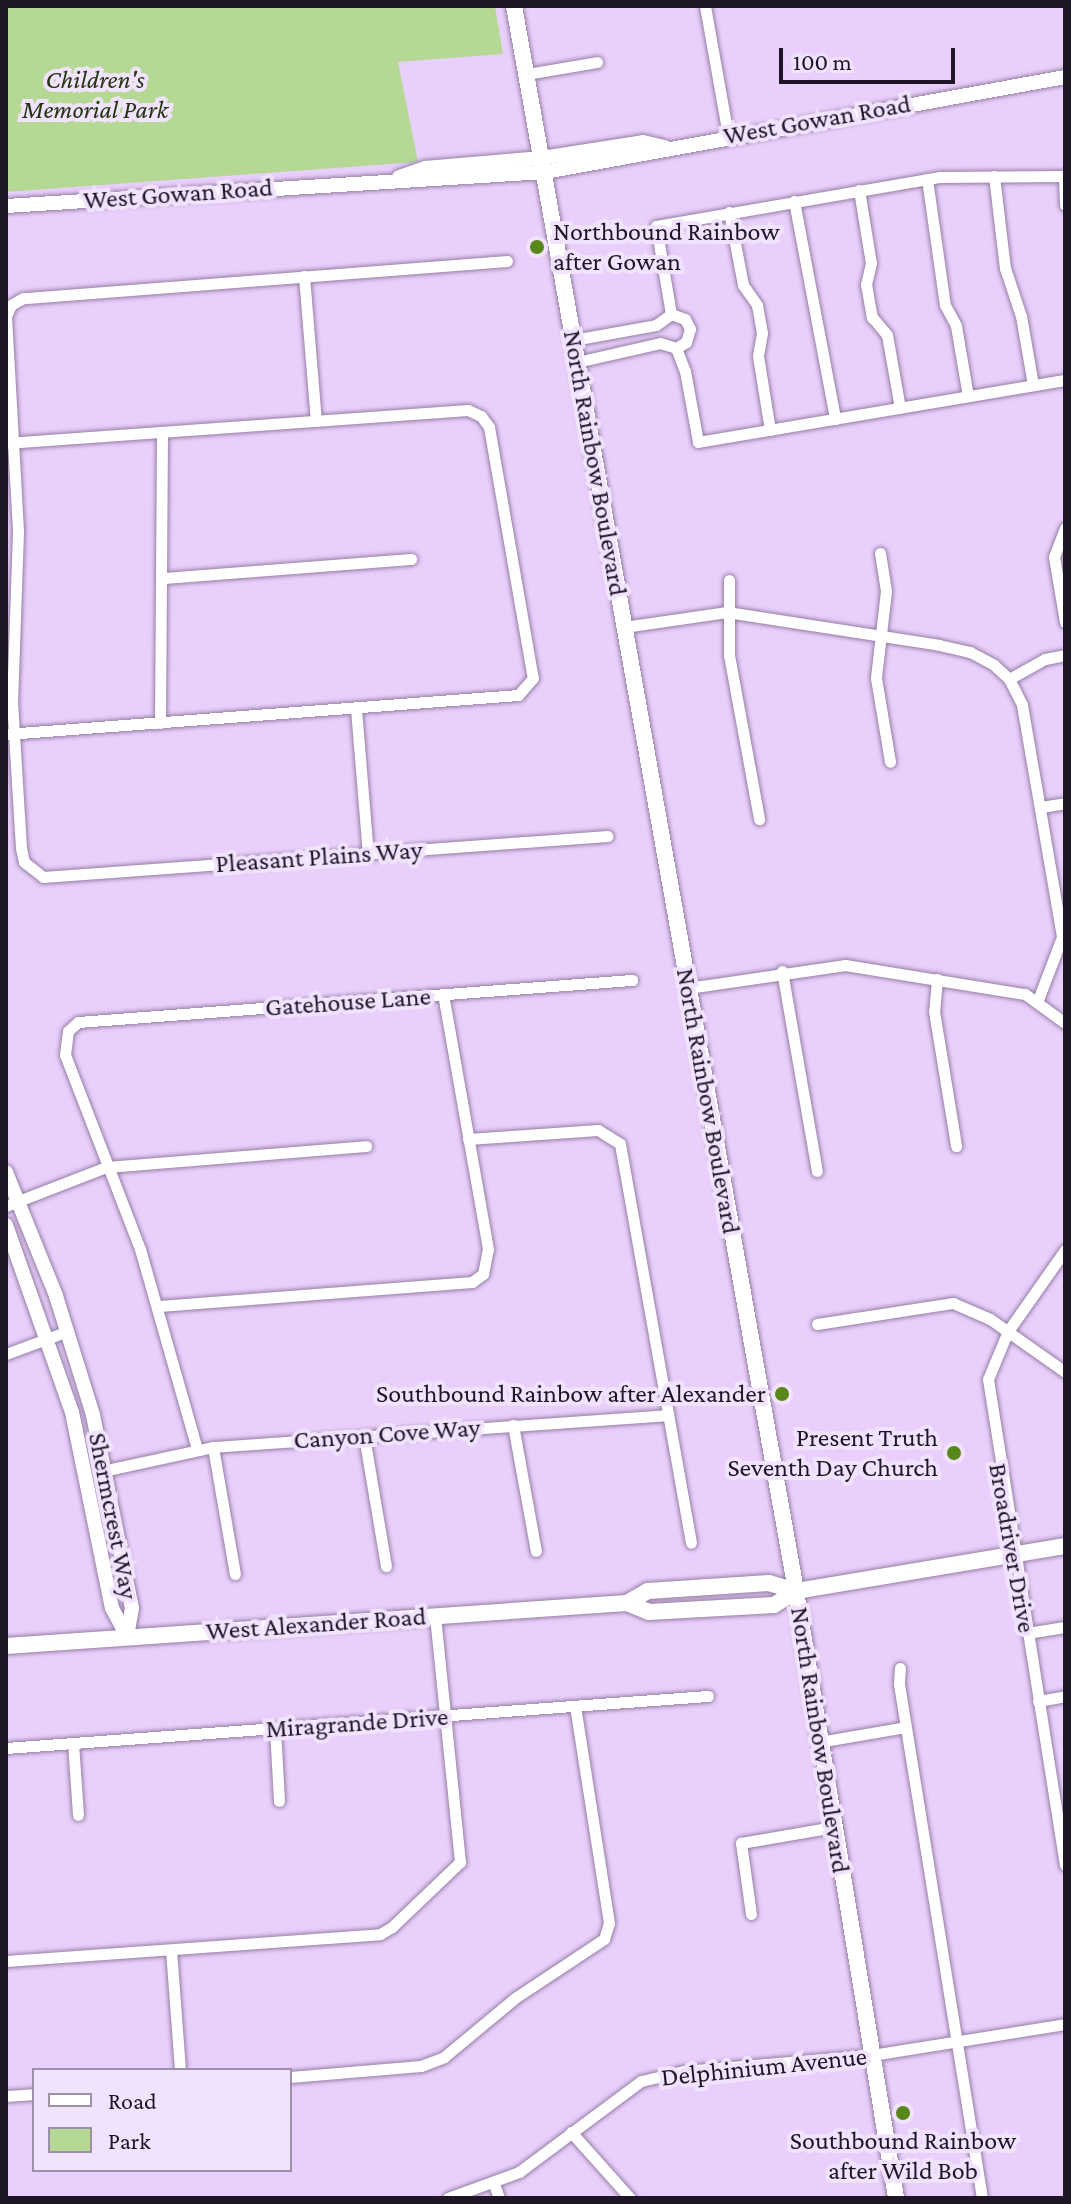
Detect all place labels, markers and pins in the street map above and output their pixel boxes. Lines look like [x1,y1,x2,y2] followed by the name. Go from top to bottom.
[553,216,780,278] place label: Northbound Rainbow after Gowan
[528,238,546,256] marker: Northbound Rainbow after Gowan
[376,1378,766,1410] place label: Southbound Rainbow after Alexander
[773,1385,791,1403] marker: Southbound Rainbow after Alexander
[727,1422,938,1484] place label: Present Truth Seventh Day Church
[945,1444,963,1462] marker: Present Truth Seventh Day Church
[894,2104,912,2122] marker: Southbound Rainbow after Wild Bob
[790,2125,1016,2186] place label: Southbound Rainbow after Wild Bob

